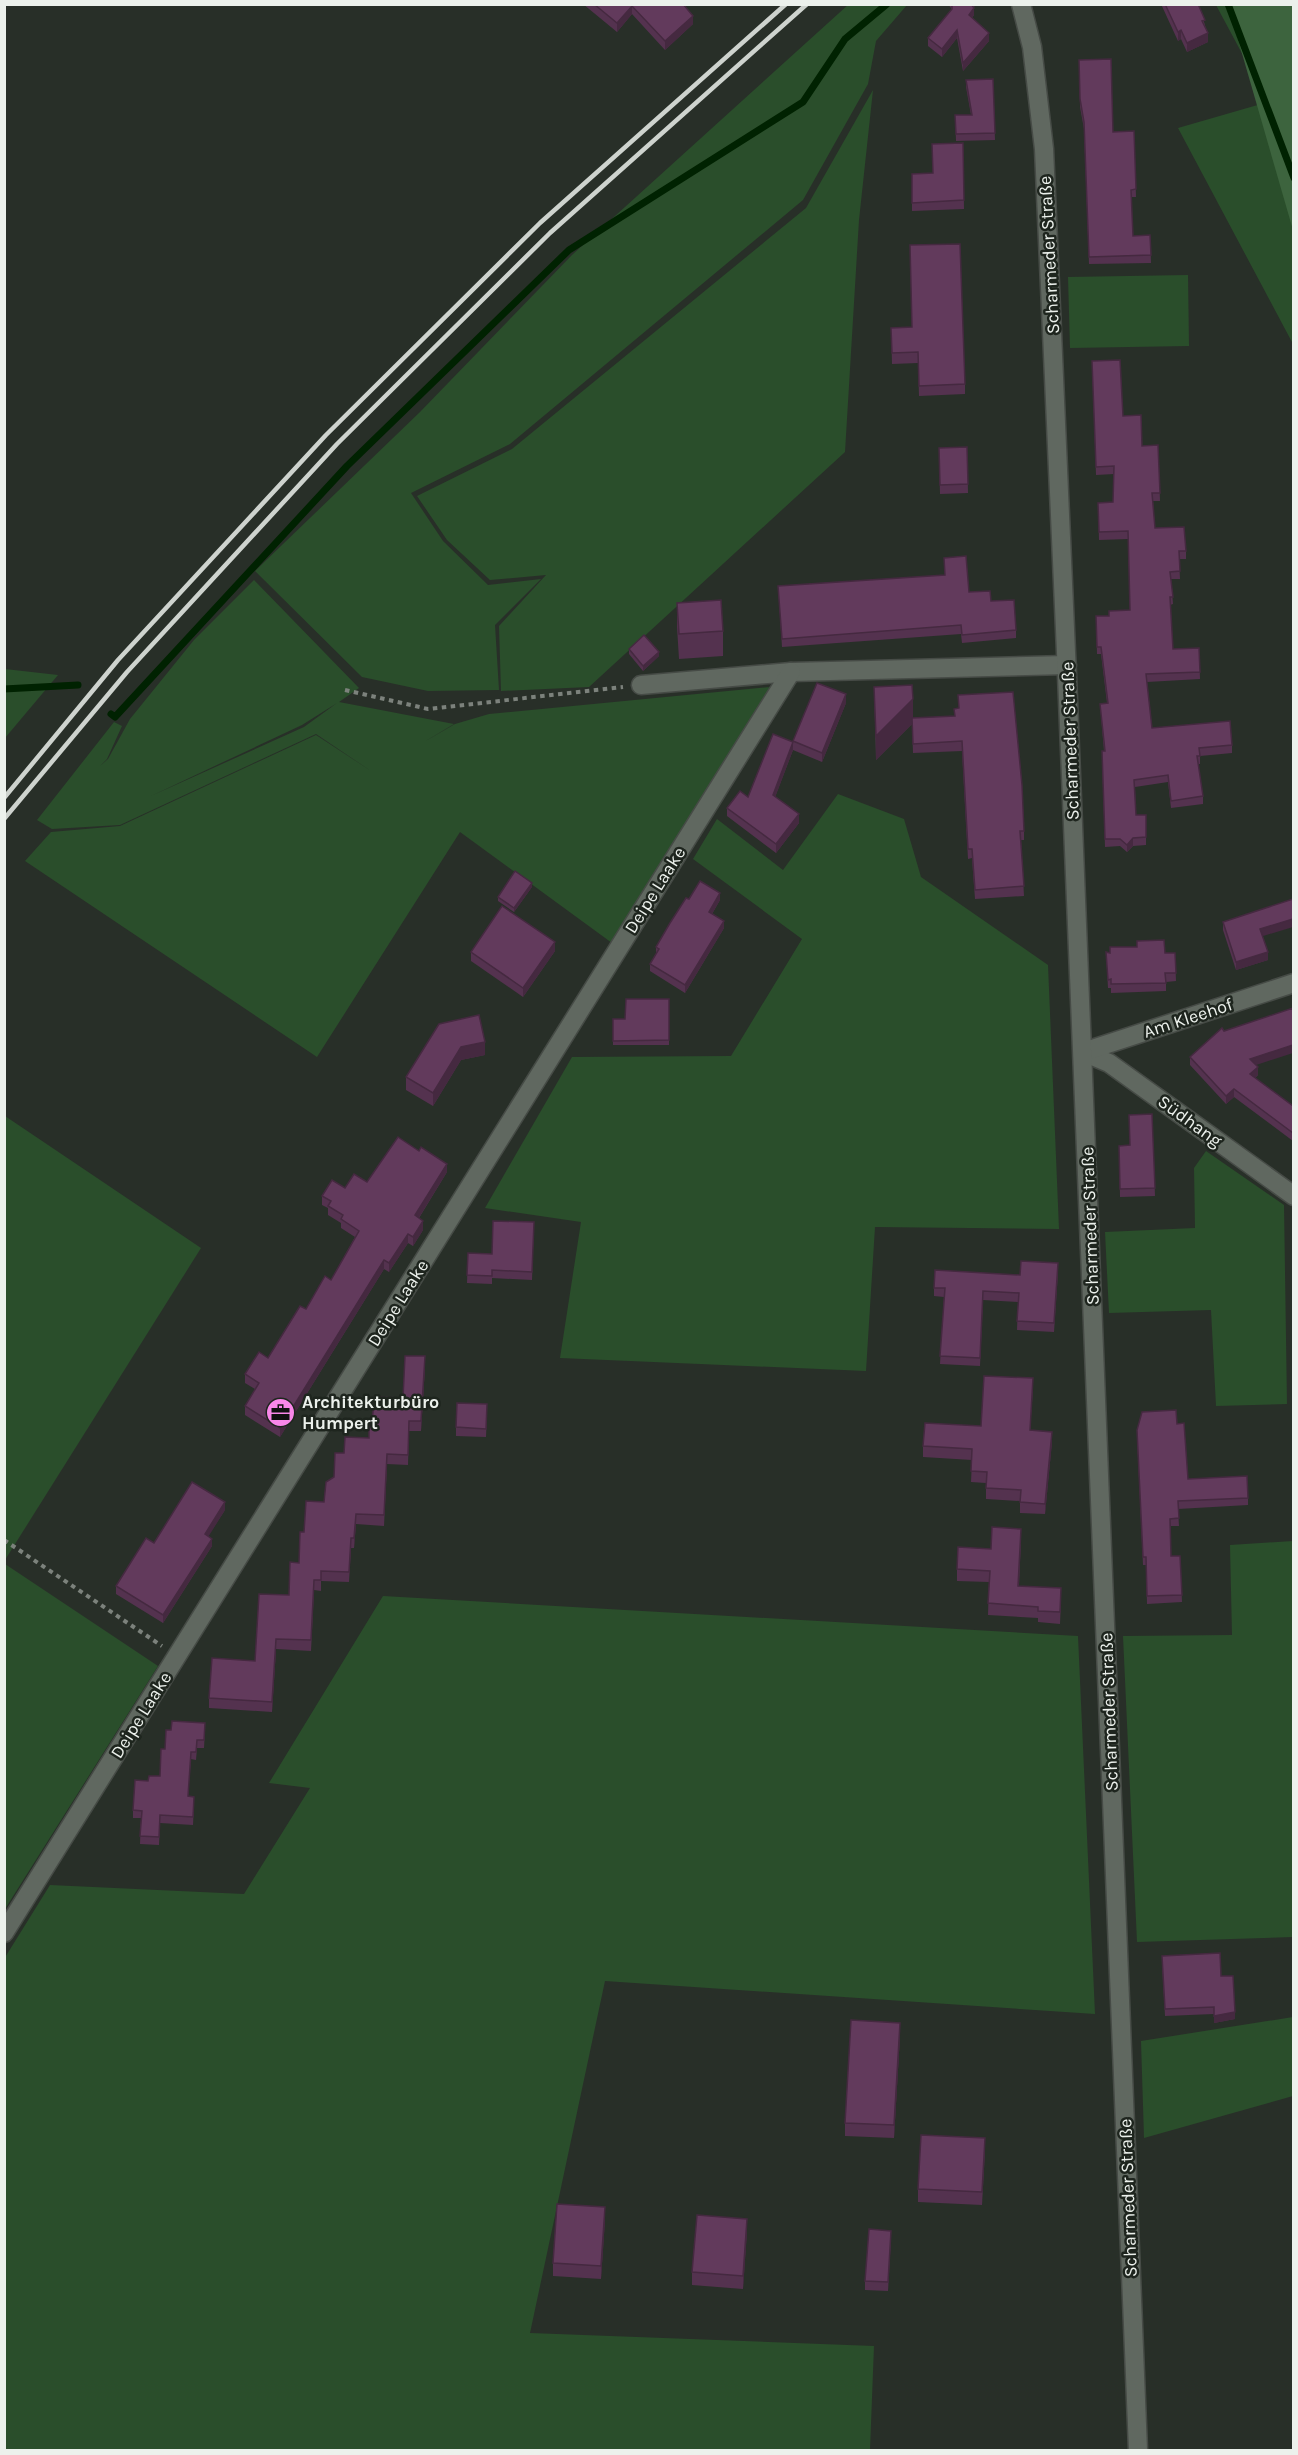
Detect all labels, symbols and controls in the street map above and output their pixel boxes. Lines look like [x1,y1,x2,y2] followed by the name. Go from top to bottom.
[1034,175,1064,335] street label: Scharmeder Straße
[1056,661,1084,821] street label: Scharmeder Straße
[620,843,690,937] street label: Deipe Laake
[1140,993,1236,1043] street label: Am Kleehof
[1153,1090,1227,1152] street label: Südhang
[1076,1146,1104,1306] street label: Scharmeder Straße
[363,1256,433,1350] street label: Deipe Laake
[302,1391,439,1434] place label: Architekturbüro Humpert
[265,1396,297,1428] office icon: Architekturbüro Humpert
[1095,1632,1123,1792] street label: Scharmeder Straße
[106,1668,176,1762] street label: Deipe Laake
[1114,2118,1142,2278] street label: Scharmeder Straße

